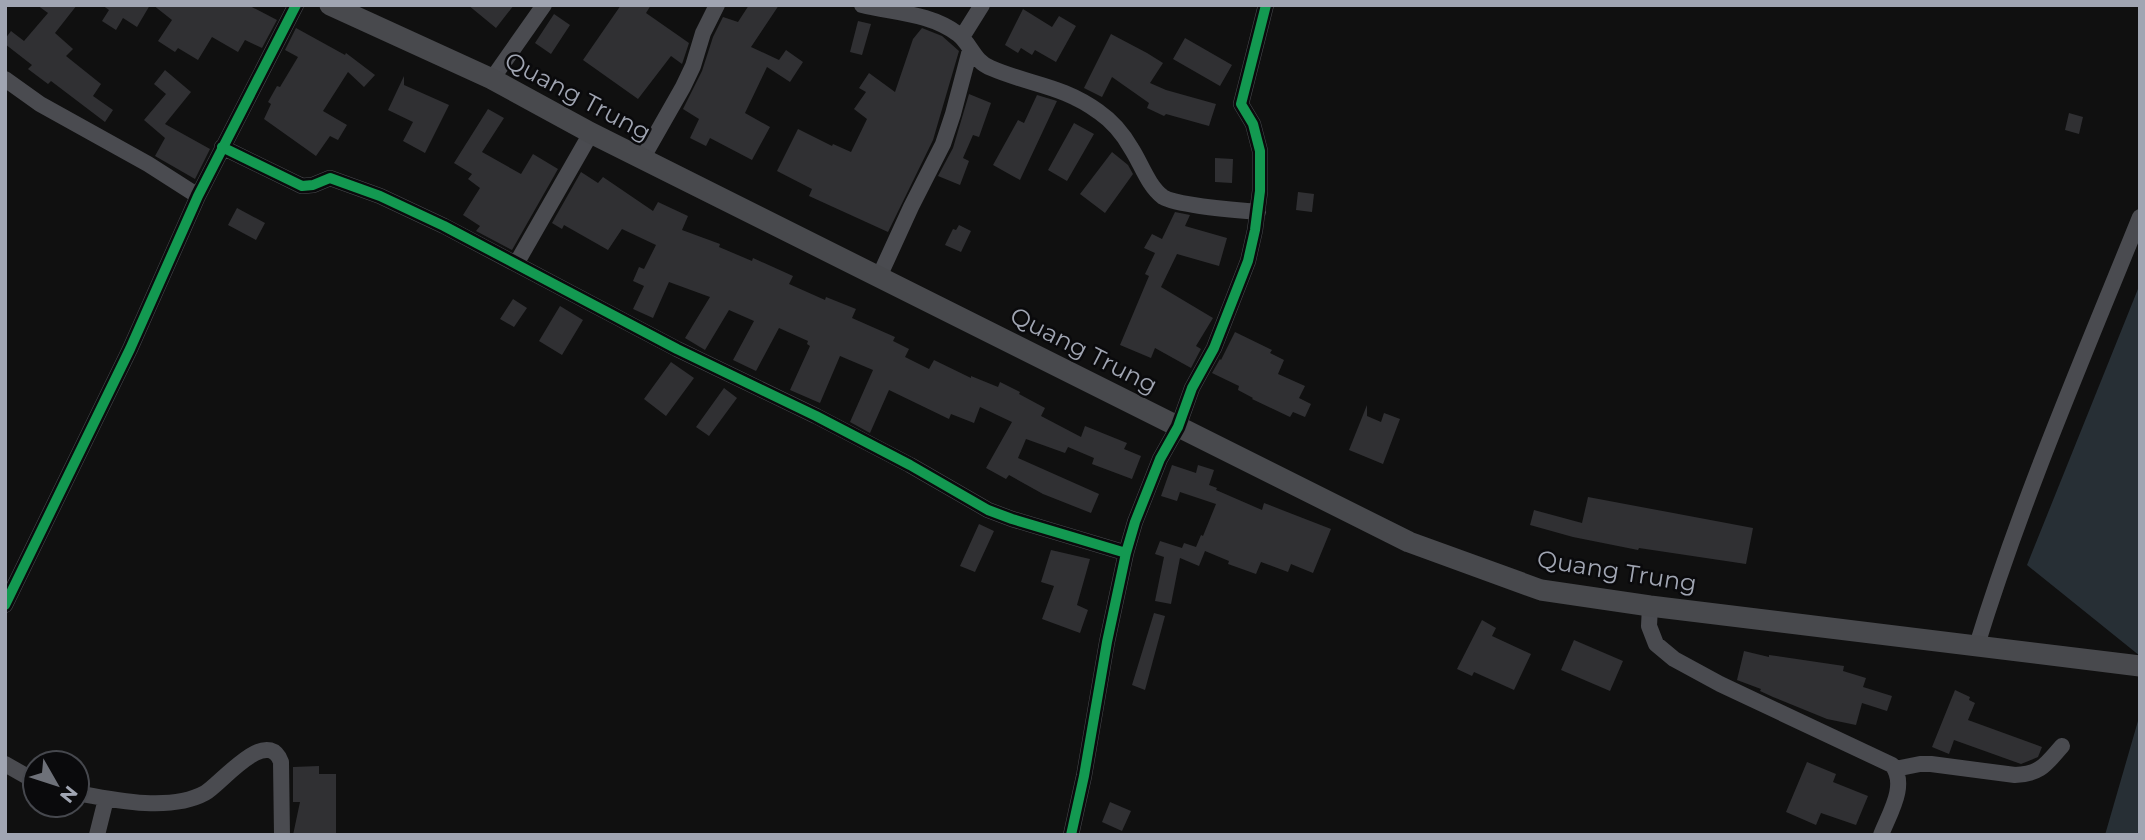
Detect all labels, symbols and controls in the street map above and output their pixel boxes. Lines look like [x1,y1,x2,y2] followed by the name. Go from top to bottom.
[500,45,656,147] street label: Quang Trung
[1006,300,1162,400] street label: Quang Trung
[1535,544,1699,598] street label: Quang Trung
[21,749,91,819] north arrow
[55,781,83,808] text: N

